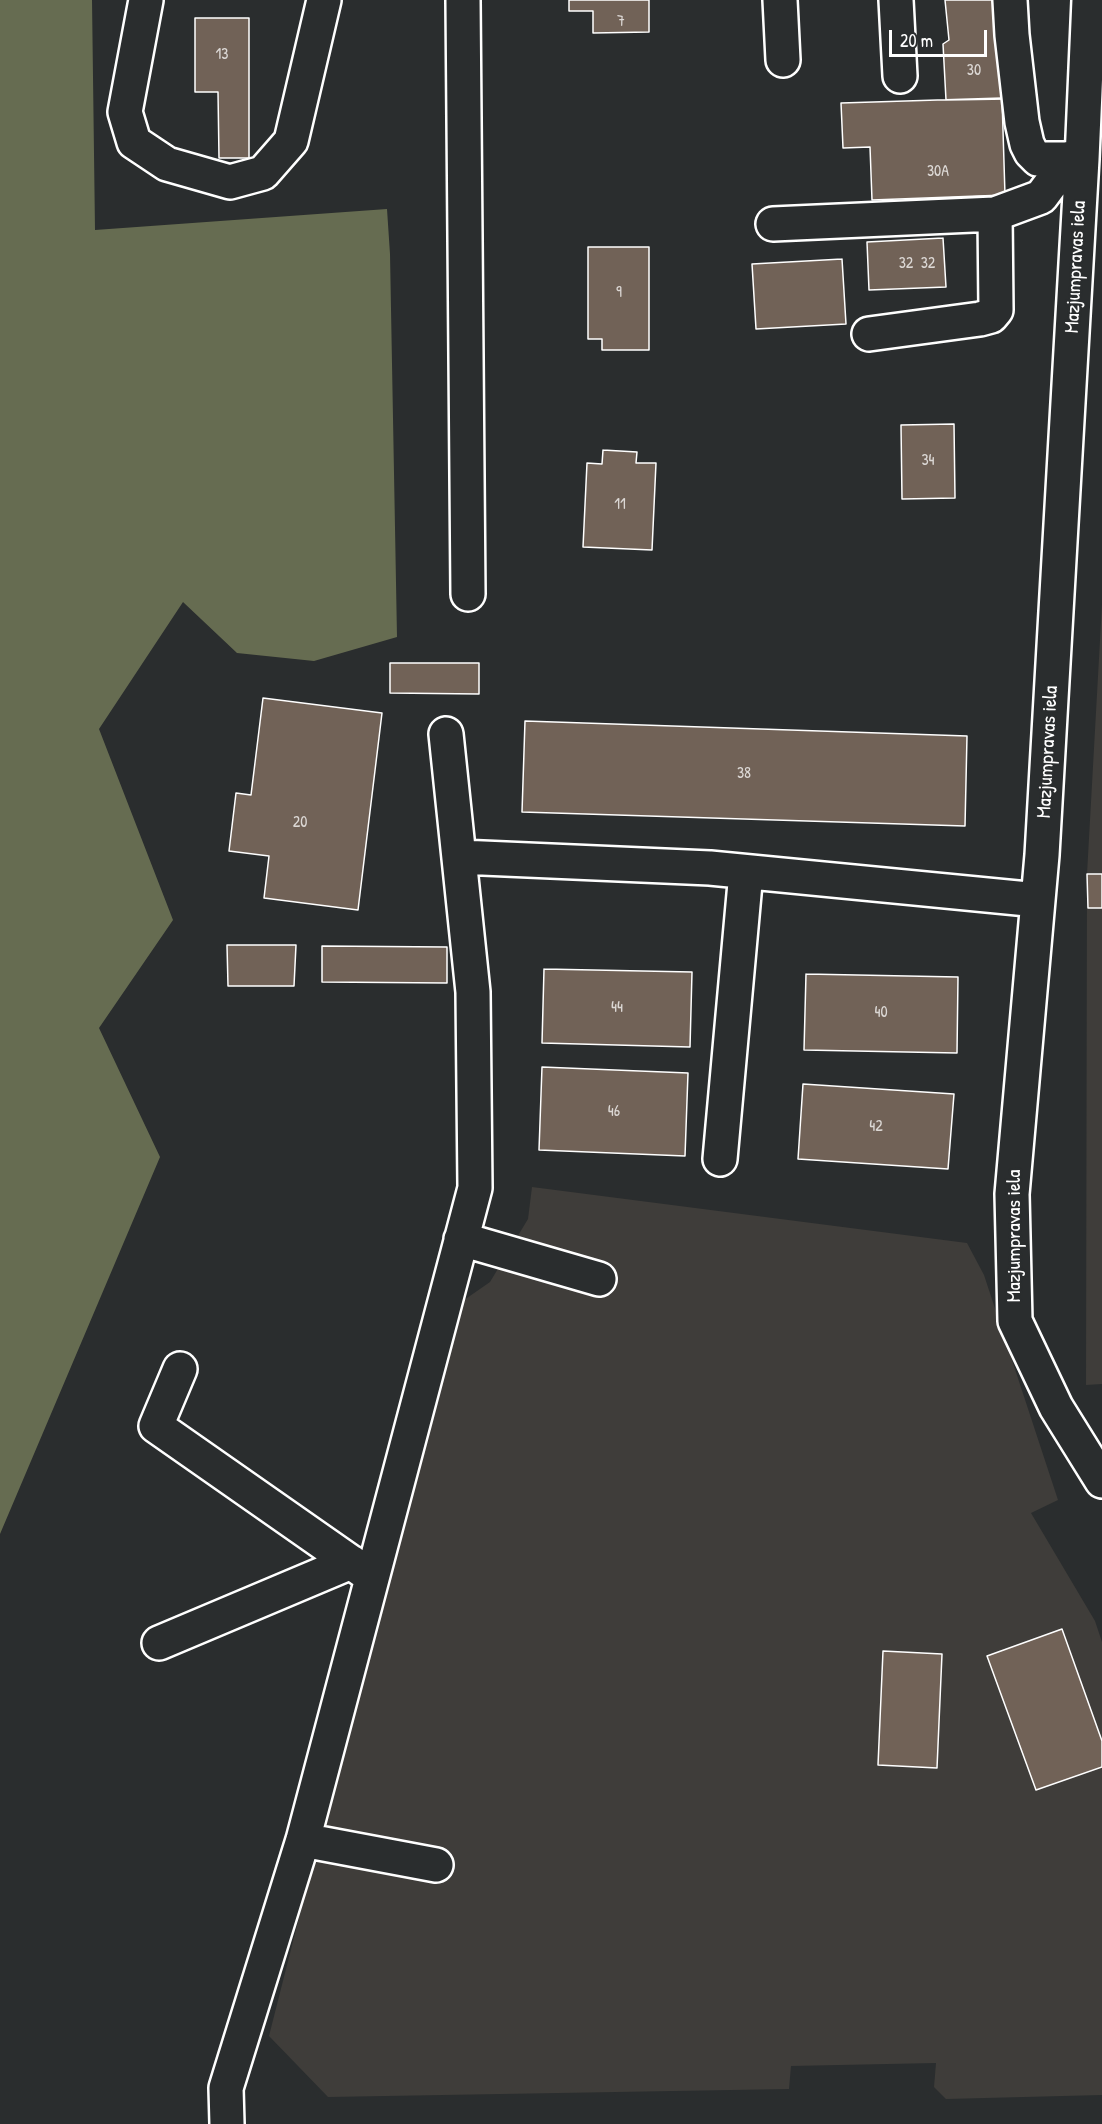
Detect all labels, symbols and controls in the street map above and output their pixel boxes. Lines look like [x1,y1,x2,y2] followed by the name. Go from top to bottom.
[617,12,625,32] house number: 7
[892,18,990,56] scale bar
[900,28,933,53] text: 20 m
[216,45,228,65] house number: 13
[967,61,981,81] house number: 30
[927,162,949,182] house number: 30A
[1061,200,1091,334] street label: Mazjumpravas iela
[899,254,913,274] house number: 32
[921,254,935,274] house number: 32
[616,283,622,303] house number: 9
[921,451,935,471] house number: 34
[614,495,626,515] house number: 11
[1033,685,1063,819] street label: Mazjumpravas iela
[737,764,751,784] house number: 38
[293,813,307,833] house number: 20
[611,998,623,1018] house number: 44
[874,1003,888,1023] house number: 40
[608,1102,620,1122] house number: 46
[869,1117,883,1137] house number: 42
[1003,1170,1027,1302] street label: Mazjumpravas iela

